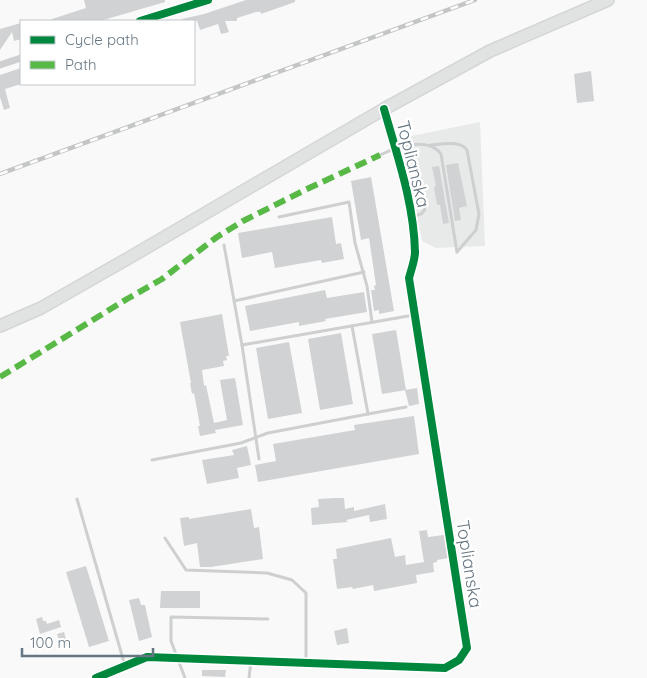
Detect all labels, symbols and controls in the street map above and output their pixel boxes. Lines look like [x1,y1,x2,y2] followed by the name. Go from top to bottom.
[20,20,195,85] legend
[65,30,139,49] text: Cycle path
[65,55,97,74] text: Path
[392,118,435,210] street label: Toplianska
[451,518,488,610] street label: Toplianska
[22,626,154,658] scale bar
[30,633,71,652] text: 100 m

